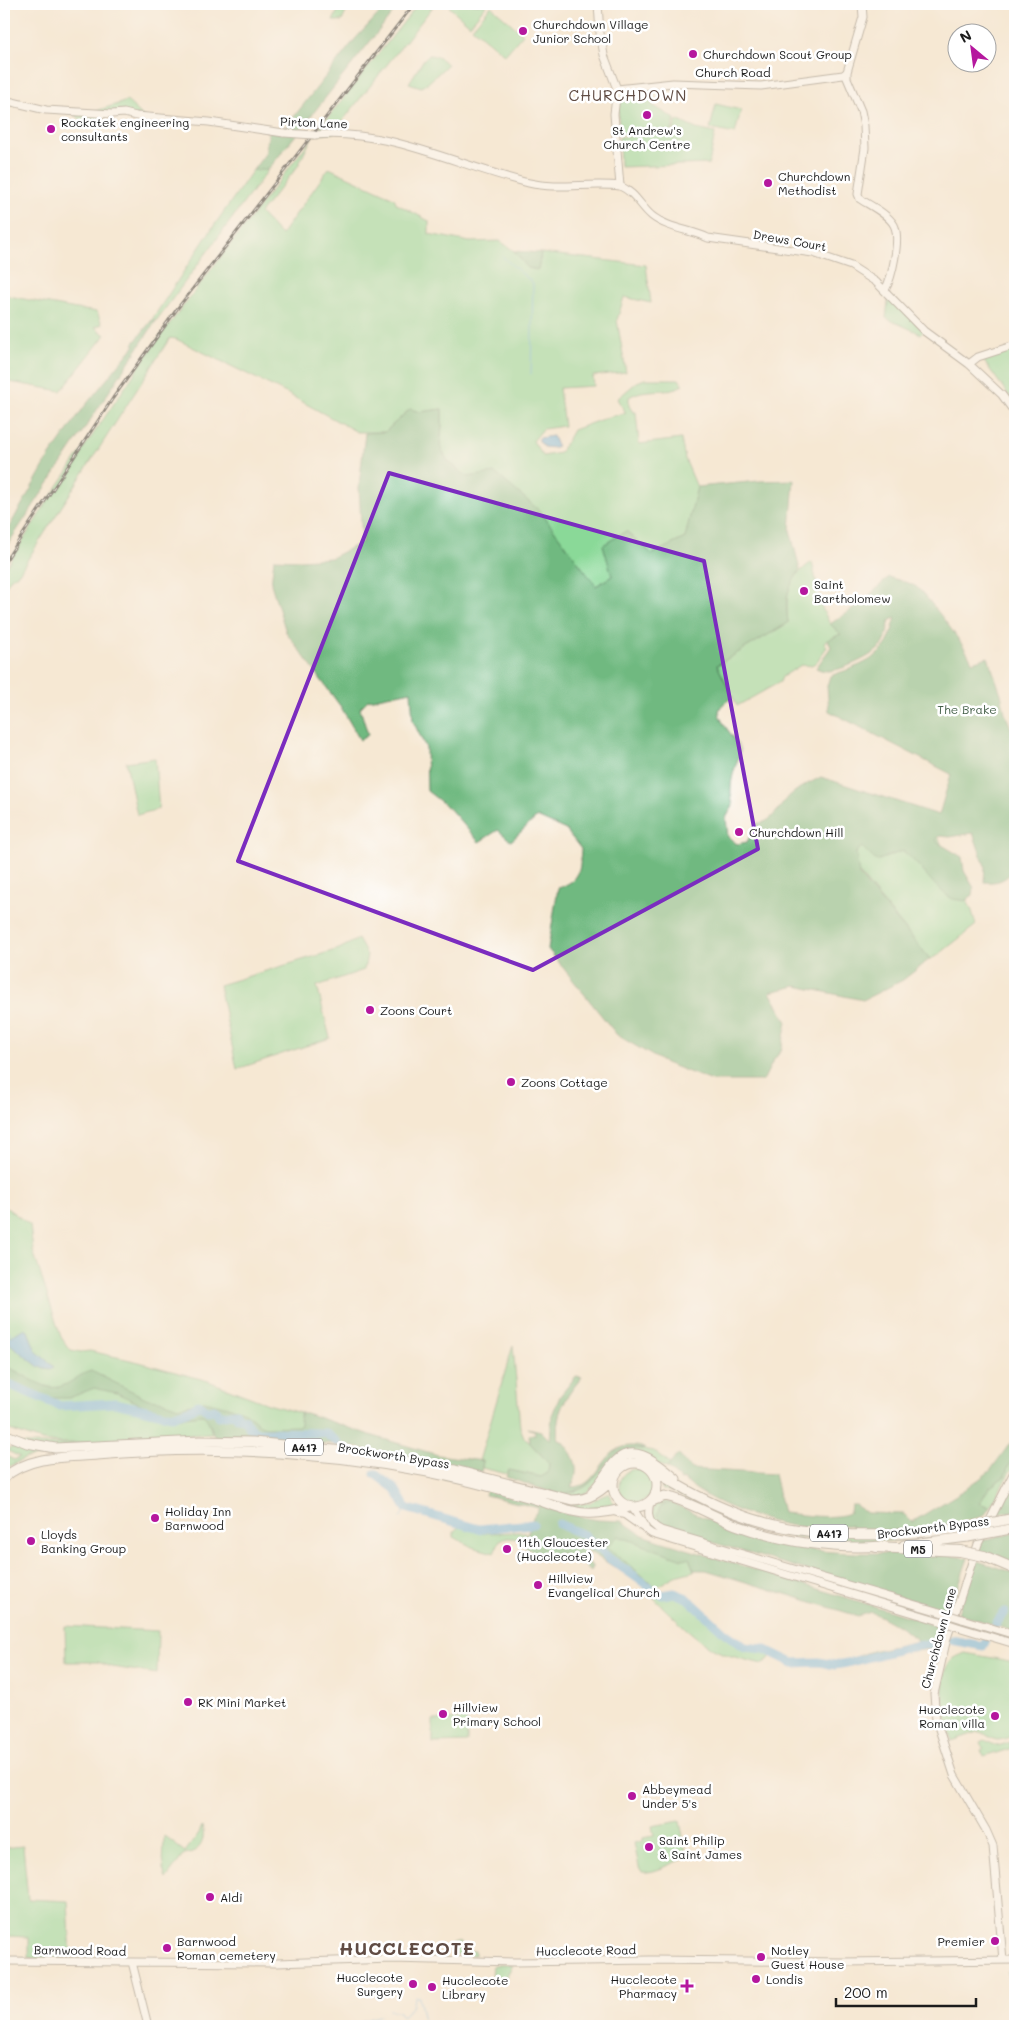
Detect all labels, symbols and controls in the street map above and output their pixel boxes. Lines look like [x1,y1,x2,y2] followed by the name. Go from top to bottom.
[533,16,649,46] place label: Churchdown Village Junior School
[946,22,996,72] north arrow
[517,25,529,37] marker: Churchdown Village Junior School
[956,25,975,47] text: N
[703,46,852,62] place label: Churchdown Scout Group
[687,48,699,60] marker: Churchdown Scout Group
[695,64,771,80] street label: Church Road
[569,85,687,105] district label: CHURCHDOWN
[641,109,653,121] marker: St Andrew's Church Centre
[280,113,348,131] street label: Pirton Lane
[61,114,189,144] place label: Rockatek engineering consultants
[604,122,690,152] place label: St Andrew's Church Centre
[45,123,57,135] marker: Rockatek engineering consultants
[778,168,850,198] place label: Churchdown Methodist
[762,177,774,189] marker: Churchdown Methodist
[752,226,828,254] street label: Drews Court
[814,576,891,606] place label: Saint Bartholomew
[798,585,810,597] marker: Saint Bartholomew
[937,701,997,717] park label: The Brake
[749,824,844,840] place label: Churchdown Hill
[733,826,745,838] marker: Churchdown Hill
[380,1002,452,1018] place label: Zoons Court
[364,1004,376,1016] marker: Zoons Court
[521,1074,608,1090] place label: Zoons Cottage
[505,1076,517,1088] marker: Zoons Cottage
[285,1438,323,1455] road number: A417
[337,1438,451,1472] street label: Brockworth Bypass
[165,1503,231,1533] place label: Holiday Inn Barnwood
[149,1512,161,1524] marker: Holiday Inn Barnwood
[876,1512,990,1542] street label: Brockworth Bypass
[810,1525,848,1542] road number: A417
[41,1526,126,1556] place label: Lloyds Banking Group
[517,1534,608,1564] place label: 11th Gloucester (Hucclecote)
[25,1535,37,1547] marker: Lloyds Banking Group
[904,1540,932,1558] road number: M5
[501,1543,513,1555] marker: 11th Gloucester (Hucclecote)
[548,1570,660,1600] place label: Hillview Evangelical Church
[532,1579,544,1591] marker: Hillview Evangelical Church
[917,1586,959,1690] street label: Churchdown Lane
[198,1694,286,1710] place label: RK Mini Market
[182,1696,194,1708] marker: RK Mini Market
[453,1699,541,1729] place label: Hillview Primary School
[918,1701,985,1731] place label: Hucclecote Roman villa
[437,1708,449,1720] marker: Hillview Primary School
[989,1710,1001,1722] marker: Hucclecote Roman villa
[642,1781,712,1811] place label: Abbeymead Under 5's
[626,1790,638,1802] marker: Abbeymead Under 5's
[659,1832,742,1862] place label: Saint Philip & Saint James
[643,1841,655,1853] marker: Saint Philip & Saint James
[220,1889,243,1905] place label: Aldi
[204,1891,216,1903] marker: Aldi
[177,1933,276,1963] place label: Barnwood Roman cemetery
[938,1933,985,1949] place label: Premier
[989,1935,1001,1947] marker: Premier
[339,1936,475,1960] district label: HUCCLECOTE
[34,1941,127,1959] street label: Barnwood Road
[536,1941,637,1959] street label: Hucclecote Road
[161,1942,173,1954] marker: Barnwood Roman cemetery
[771,1942,844,1972] place label: Notley Guest House
[755,1951,767,1963] marker: Notley Guest House
[336,1969,403,1999] place label: Hucclecote Surgery
[610,1971,677,2001] place label: Hucclecote Pharmacy
[766,1971,803,1987] place label: Londis
[442,1972,509,2002] place label: Hucclecote Library
[750,1973,762,1985] marker: Londis
[836,1975,976,2007] scale bar
[407,1978,419,1990] marker: Hucclecote Surgery
[681,1980,693,1992] marker: Hucclecote Pharmacy
[426,1981,438,1993] marker: Hucclecote Library
[844,1982,888,2002] text: 200 m

